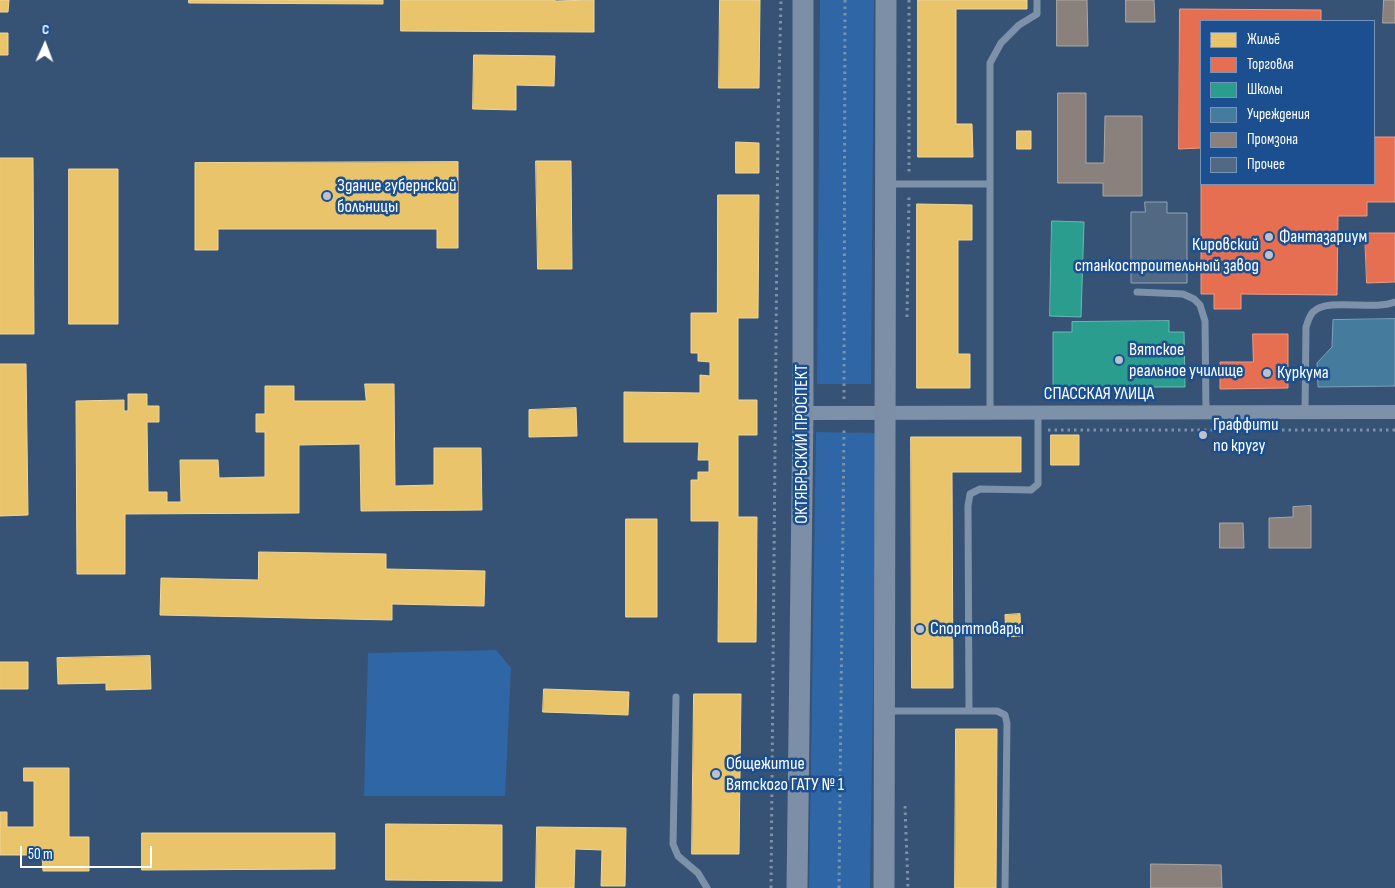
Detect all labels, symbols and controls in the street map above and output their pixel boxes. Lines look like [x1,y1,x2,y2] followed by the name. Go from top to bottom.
[20,20,70,70] north arrow
[1200,20,1375,185] legend
[42,21,49,38] text: С
[1247,30,1280,49] text: Жильё
[1247,55,1294,74] text: Торговля
[1247,80,1283,99] text: Школы
[1247,105,1310,124] text: Учреждения
[1247,130,1298,149] text: Промзона
[1247,155,1285,174] text: Прочее
[337,175,457,218] place label: Здание губернской больницы
[321,190,333,202] marker: Здание губернской больницы
[1279,226,1367,248] place label: Фантазариум
[1263,231,1275,243] marker: Фантазариум
[1075,234,1259,276] place label: Кировский станкостроительный завод
[1263,249,1275,261] marker: Кировский станкостроительный завод
[1129,339,1243,382] place label: Вятское реальное училище
[1113,354,1125,366] marker: Вятское реальное училище
[1277,362,1329,384] place label: Куркума
[791,364,813,524] street label: ОКТЯБРЬСКИЙ ПРОСПЕКТ
[1261,367,1273,379] marker: Куркума
[1044,383,1154,405] street label: СПАССКАЯ УЛИЦА
[1213,414,1279,456] place label: Граффити по кругу
[1197,429,1209,441] marker: Граффити по кругу
[930,618,1024,640] place label: Спорттовары
[914,623,926,635] marker: Спорттовары
[726,753,844,796] place label: Общежитие Вятского ГАТУ № 1
[710,768,722,780] marker: Общежитие Вятского ГАТУ № 1
[22,836,155,868] scale bar
[28,845,53,864] text: 50 m

